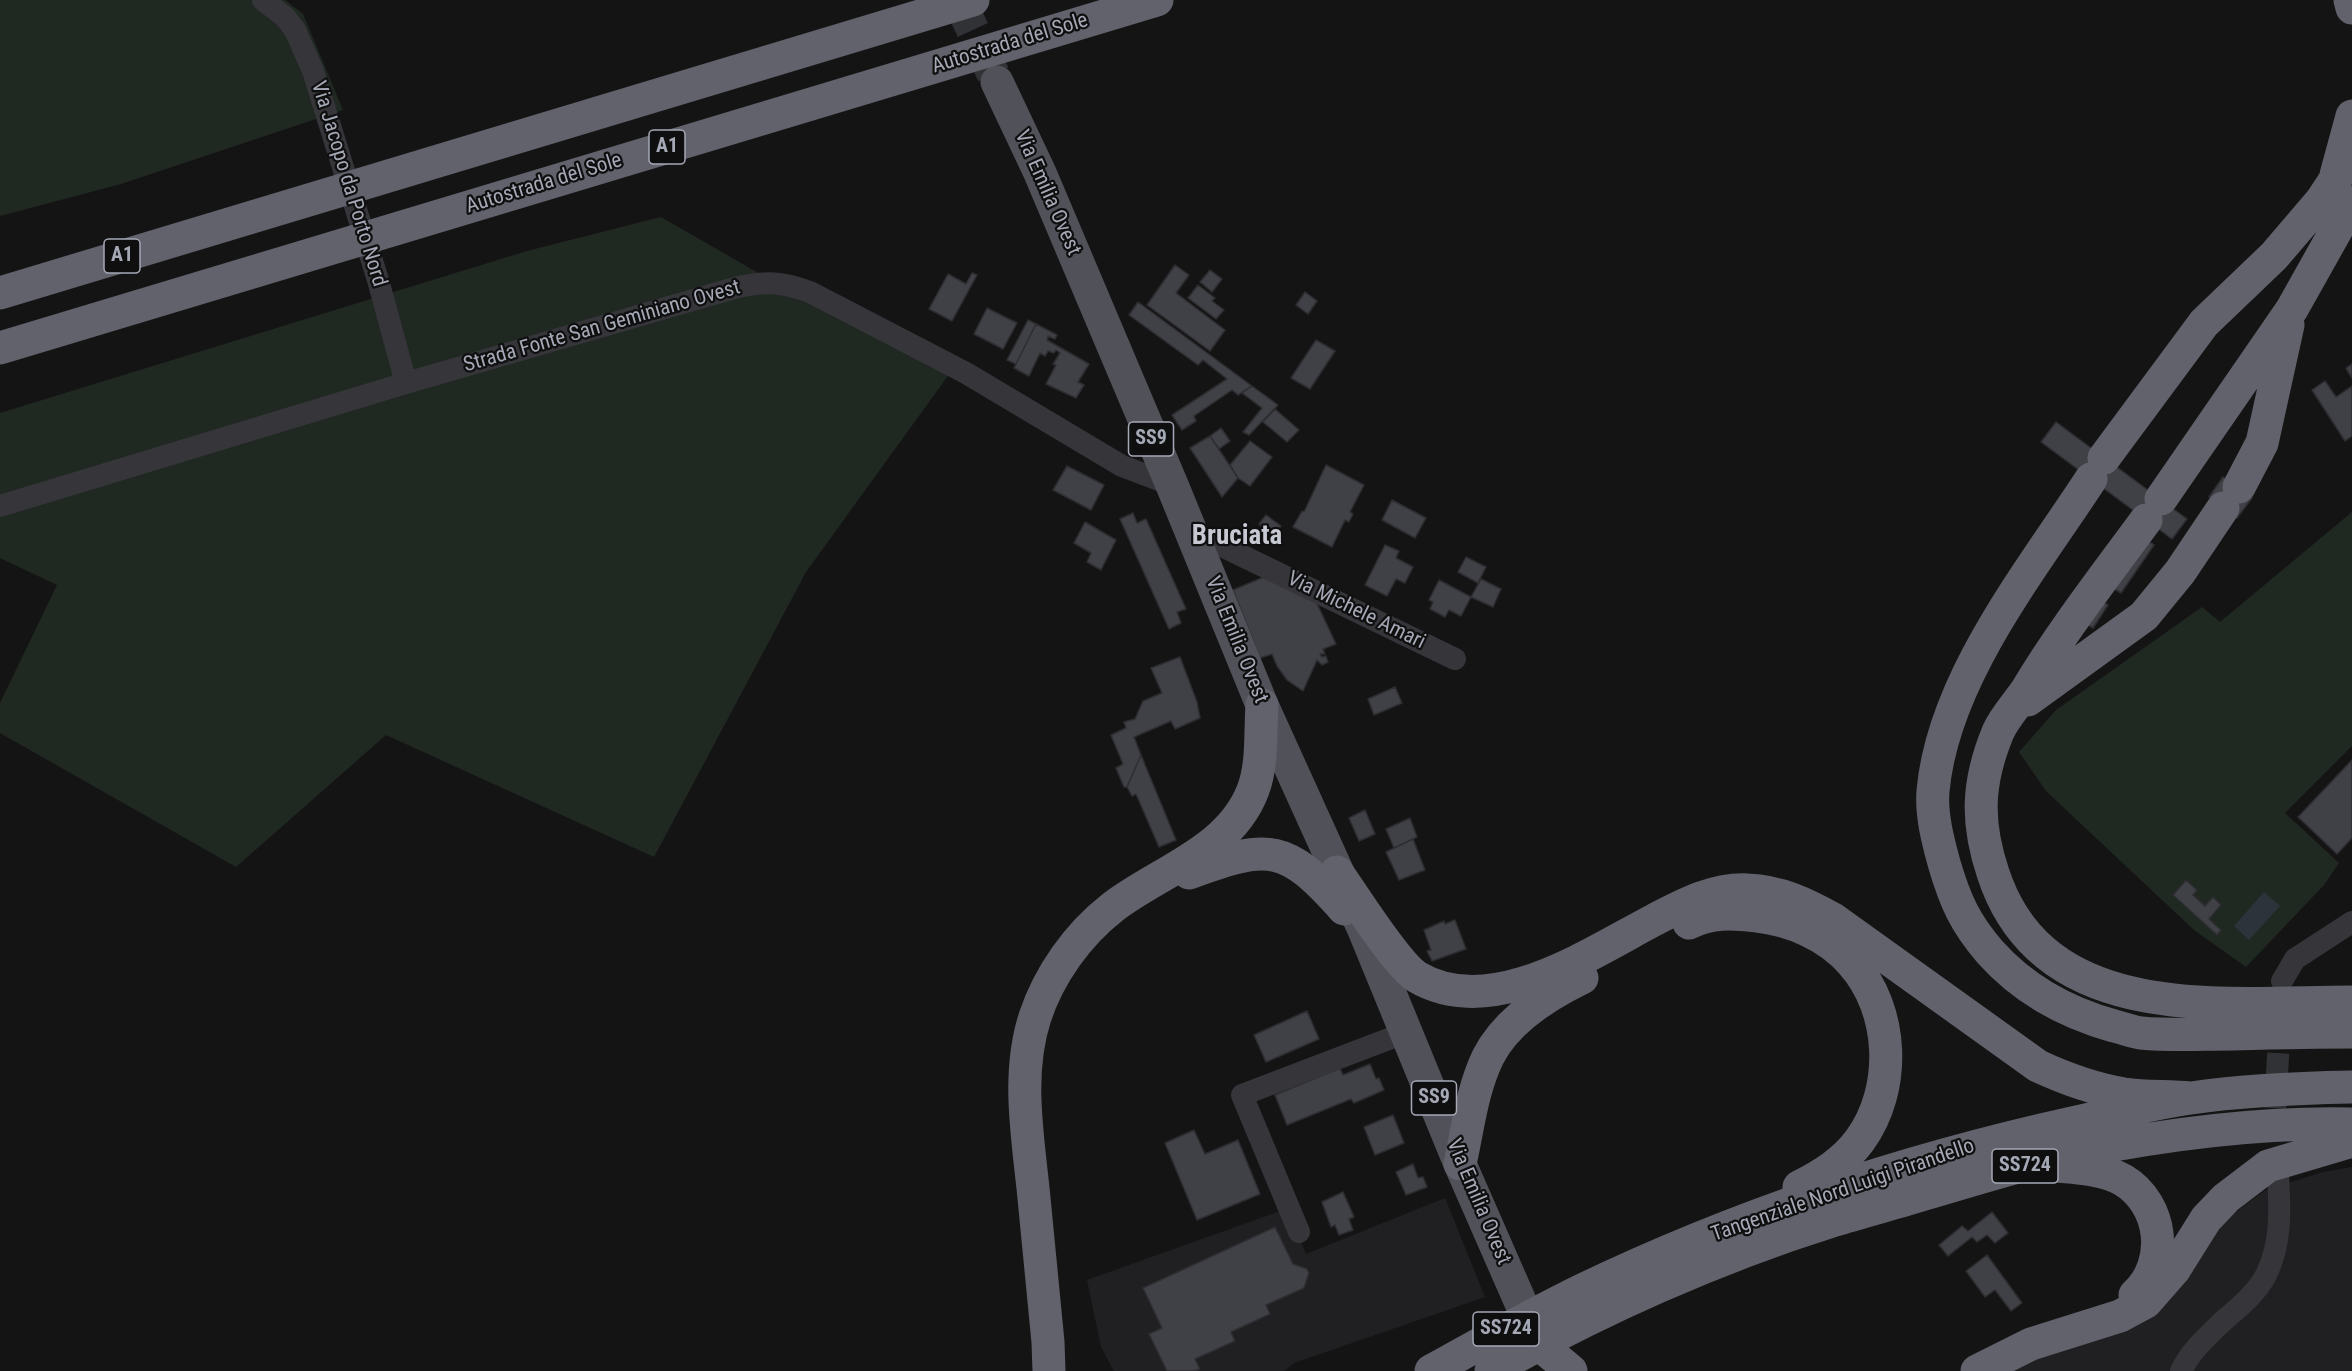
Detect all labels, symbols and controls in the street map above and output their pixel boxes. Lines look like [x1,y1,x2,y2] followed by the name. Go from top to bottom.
[929,8,1091,80] street label: Autostrada del Sole
[305,78,391,290] street label: Via Jacopo da Porto Nord
[1008,127,1086,259] street label: Via Emilia Ovest
[649,130,685,164] road number: A1
[463,148,625,220] street label: Autostrada del Sole
[104,239,140,273] road number: A1
[461,275,743,379] street label: Strada Fonte San Geminiano Ovest
[1128,422,1174,456] road number: SS9
[1192,521,1282,553] district label: Bruciata
[1283,567,1429,655] street label: Via Michele Amari
[1199,573,1273,707] street label: Via Emilia Ovest
[1412,1081,1456,1115] road number: SS9
[1708,1134,1978,1248] street label: Tangenziale Nord Luigi Pirandello
[1440,1135,1516,1269] street label: Via Emilia Ovest
[1992,1149,2058,1183] road number: SS724
[1473,1312,1539,1346] road number: SS724

